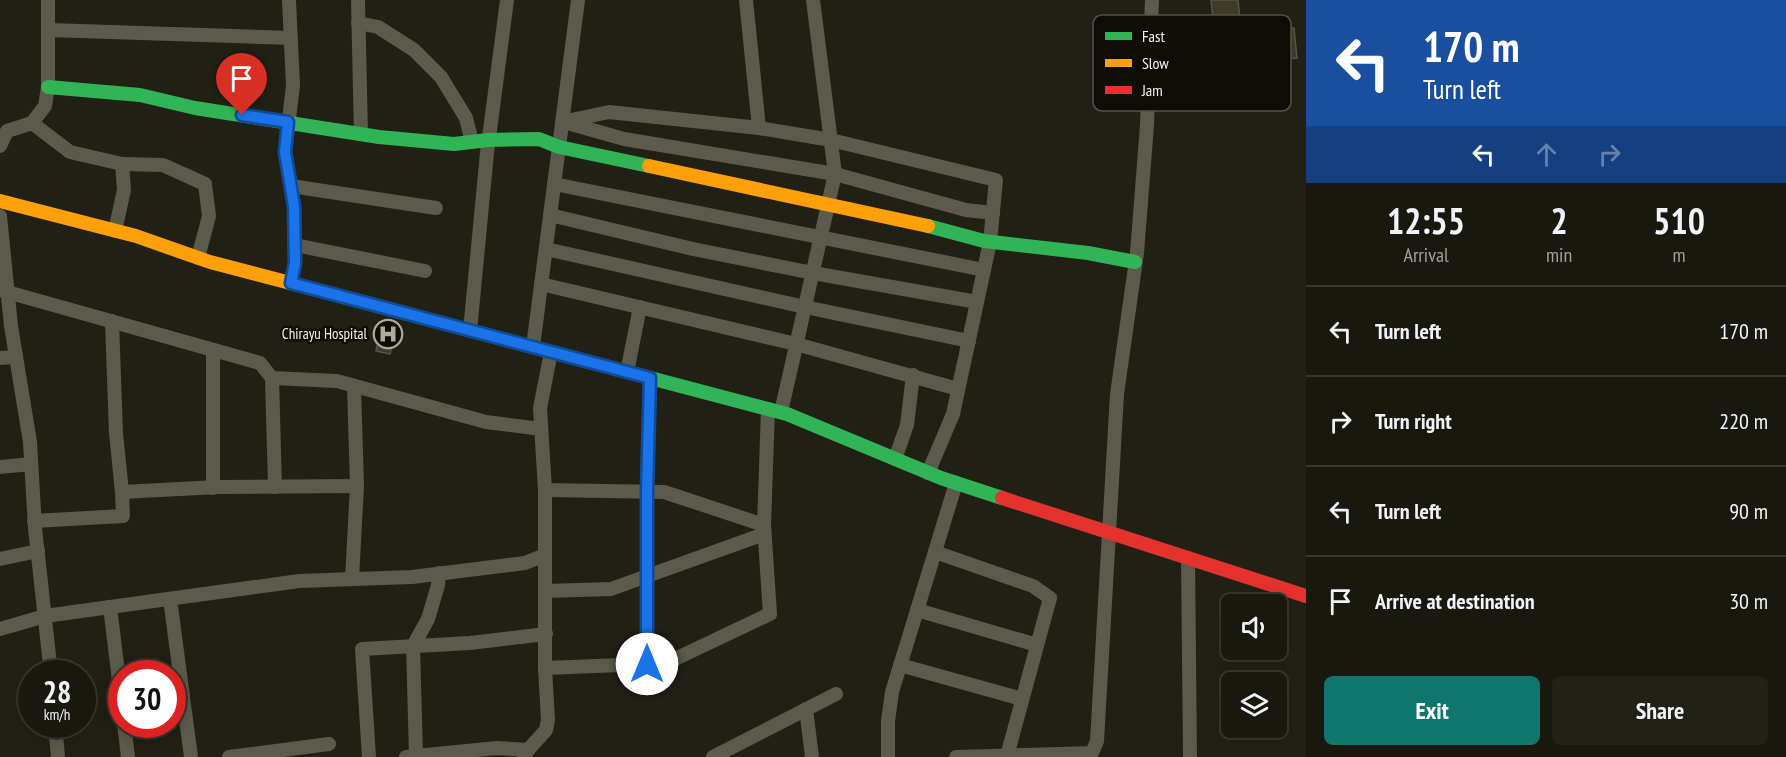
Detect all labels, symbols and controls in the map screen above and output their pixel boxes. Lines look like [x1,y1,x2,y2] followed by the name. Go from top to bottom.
[1093,15,1291,111] legend
[1423,19,1520,74] text: 170 m
[1324,24,1402,102] icon: left
[1142,26,1165,46] text: Fast
[216,53,267,115] pin
[1142,53,1169,73] text: Slow
[225,62,258,95] icon: arrive
[1423,72,1501,106] text: Turn left
[1141,80,1163,100] text: Jam
[1467,138,1500,171] icon: left
[1530,138,1563,171] icon: ahead
[1593,138,1626,171] icon: right
[1387,197,1465,244] text: 12:55
[1550,197,1568,244] text: 2
[1653,197,1705,244] text: 510
[1403,242,1449,268] text: Arrival
[1546,242,1572,268] text: min
[1673,242,1686,268] text: m
[1324,315,1357,348] icon: left
[1375,317,1441,345] text: Turn left
[1719,317,1768,345] text: 170 m
[372,318,404,350] hospital icon: Chirayu Hospital
[282,324,368,343] place label: Chirayu Hospital
[1324,405,1357,438] icon: right
[1375,407,1452,435] text: Turn right
[1719,407,1768,435] text: 220 m
[1324,495,1357,528] icon: left
[1375,497,1441,525] text: Turn left
[1729,497,1768,525] text: 90 m
[1324,585,1357,618] icon: arrive
[1375,587,1535,615] text: Arrive at destination
[1729,587,1768,615] text: 30 m
[1221,594,1287,738] map controls
[1221,594,1287,660] button: sound
[615,632,679,696] position arrow
[108,660,186,738] speed limit sign: 30
[43,672,71,711] text: 28
[1221,672,1287,738] button: layers
[1324,676,1540,745] button: Exit
[1552,676,1768,745] button: Share
[44,705,70,724] text: km/h

